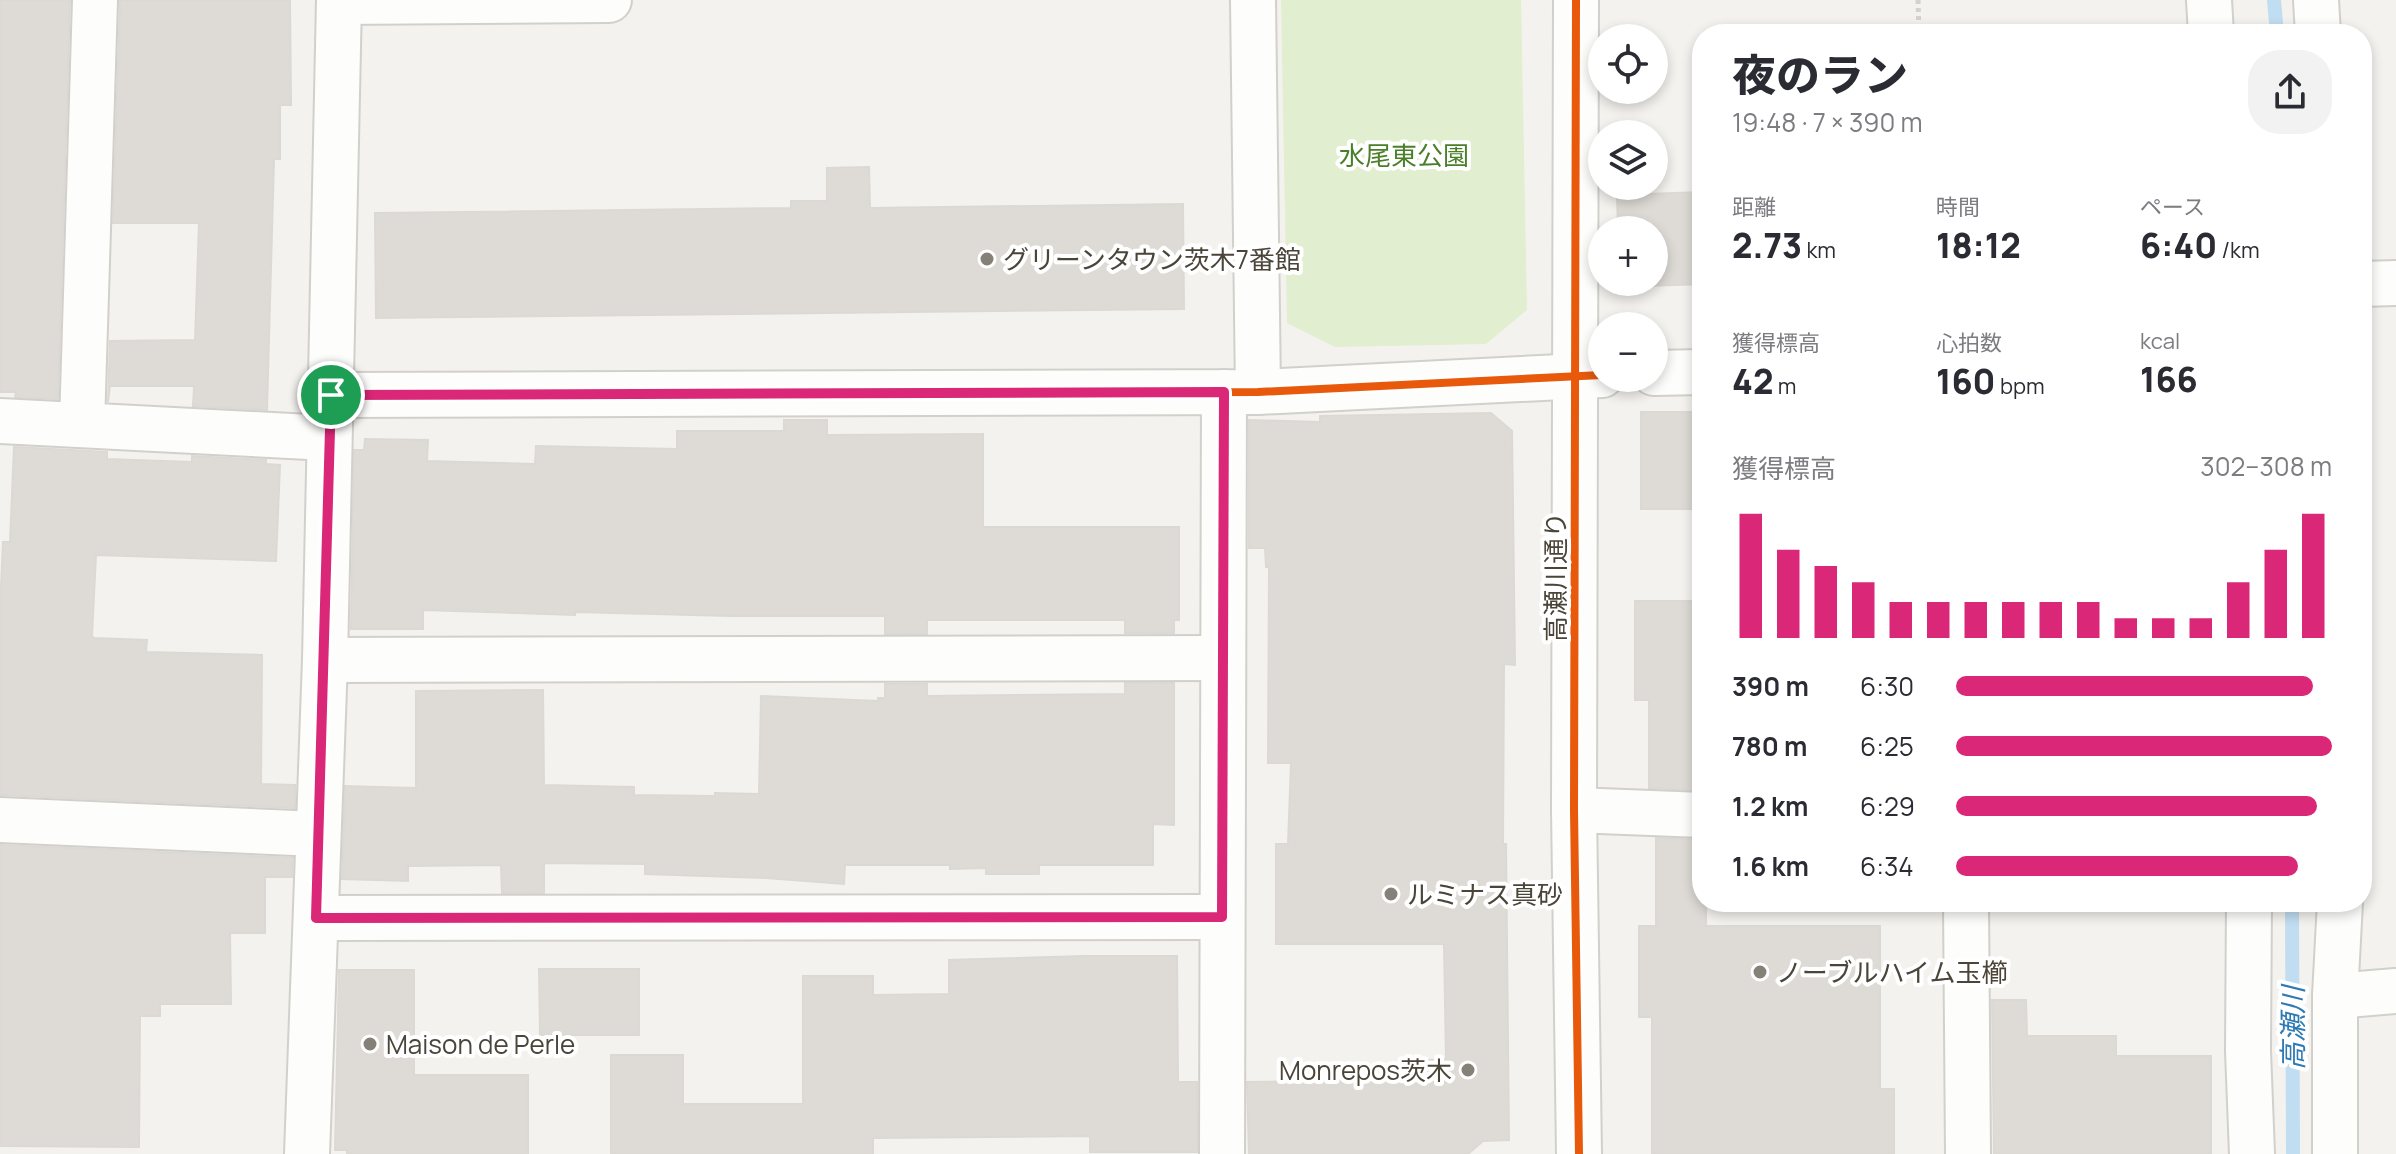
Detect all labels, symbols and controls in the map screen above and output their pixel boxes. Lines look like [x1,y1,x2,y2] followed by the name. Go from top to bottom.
[1588,24,1668,392] map controls
[1588,24,1668,104] button: locate
[1732,44,1908,104] text: 夜のラン
[2248,50,2332,134] button: share
[1732,104,1923,140] text: 19:48 · 7 × 390 m
[1588,120,1668,200] button: layers
[1339,137,1469,173] park label: 水尾東公園
[1732,192,1776,222] text: 距離
[1936,192,1980,222] text: 時間
[2140,192,2205,222] text: ペース
[1588,216,1668,296] button: +
[1732,222,1802,268] text: 2.73
[1936,222,2021,268] text: 18:12
[2140,222,2217,268] text: 6:40
[1802,235,1836,265] text: km
[2217,235,2260,265] text: /km
[1003,241,1301,277] place label: グリーンタウン茨木7番館
[978,250,996,268] marker: グリーンタウン茨木7番館
[1588,312,1668,392] button: −
[2140,326,2180,356] text: kcal
[1732,328,1820,358] text: 獲得標高
[1936,328,2002,358] text: 心拍数
[2140,356,2198,402] text: 166
[1732,358,1773,404] text: 42
[1936,358,1996,404] text: 160
[297,361,365,429] pin
[1773,371,1797,401] text: m
[1996,371,2045,401] text: bpm
[309,373,353,417] icon: arrive
[2200,448,2332,484] text: 302–308 m
[1732,450,1836,486] text: 獲得標高
[1537,512,1573,642] street label: 高瀬川通り
[1732,668,1809,704] text: 390 m
[1860,668,1914,704] text: 6:30
[1732,728,1807,764] text: 780 m
[1860,728,1914,764] text: 6:25
[1732,788,1808,824] text: 1.2 km
[1860,788,1915,824] text: 6:29
[1732,848,1809,884] text: 1.6 km
[1860,848,1914,884] text: 6:34
[1407,876,1563,912] place label: ルミナス真砂
[1382,885,1400,903] marker: ルミナス真砂
[1776,954,2007,990] place label: ノーブルハイム玉櫛
[1751,963,1769,981] marker: ノーブルハイム玉櫛
[2273,983,2311,1070] water label: 高瀬川
[386,1026,575,1062] place label: Maison de Perle
[361,1035,379,1053] marker: Maison de Perle
[1279,1052,1452,1088] place label: Monrepos茨木
[1459,1061,1477,1079] marker: Monrepos茨木

